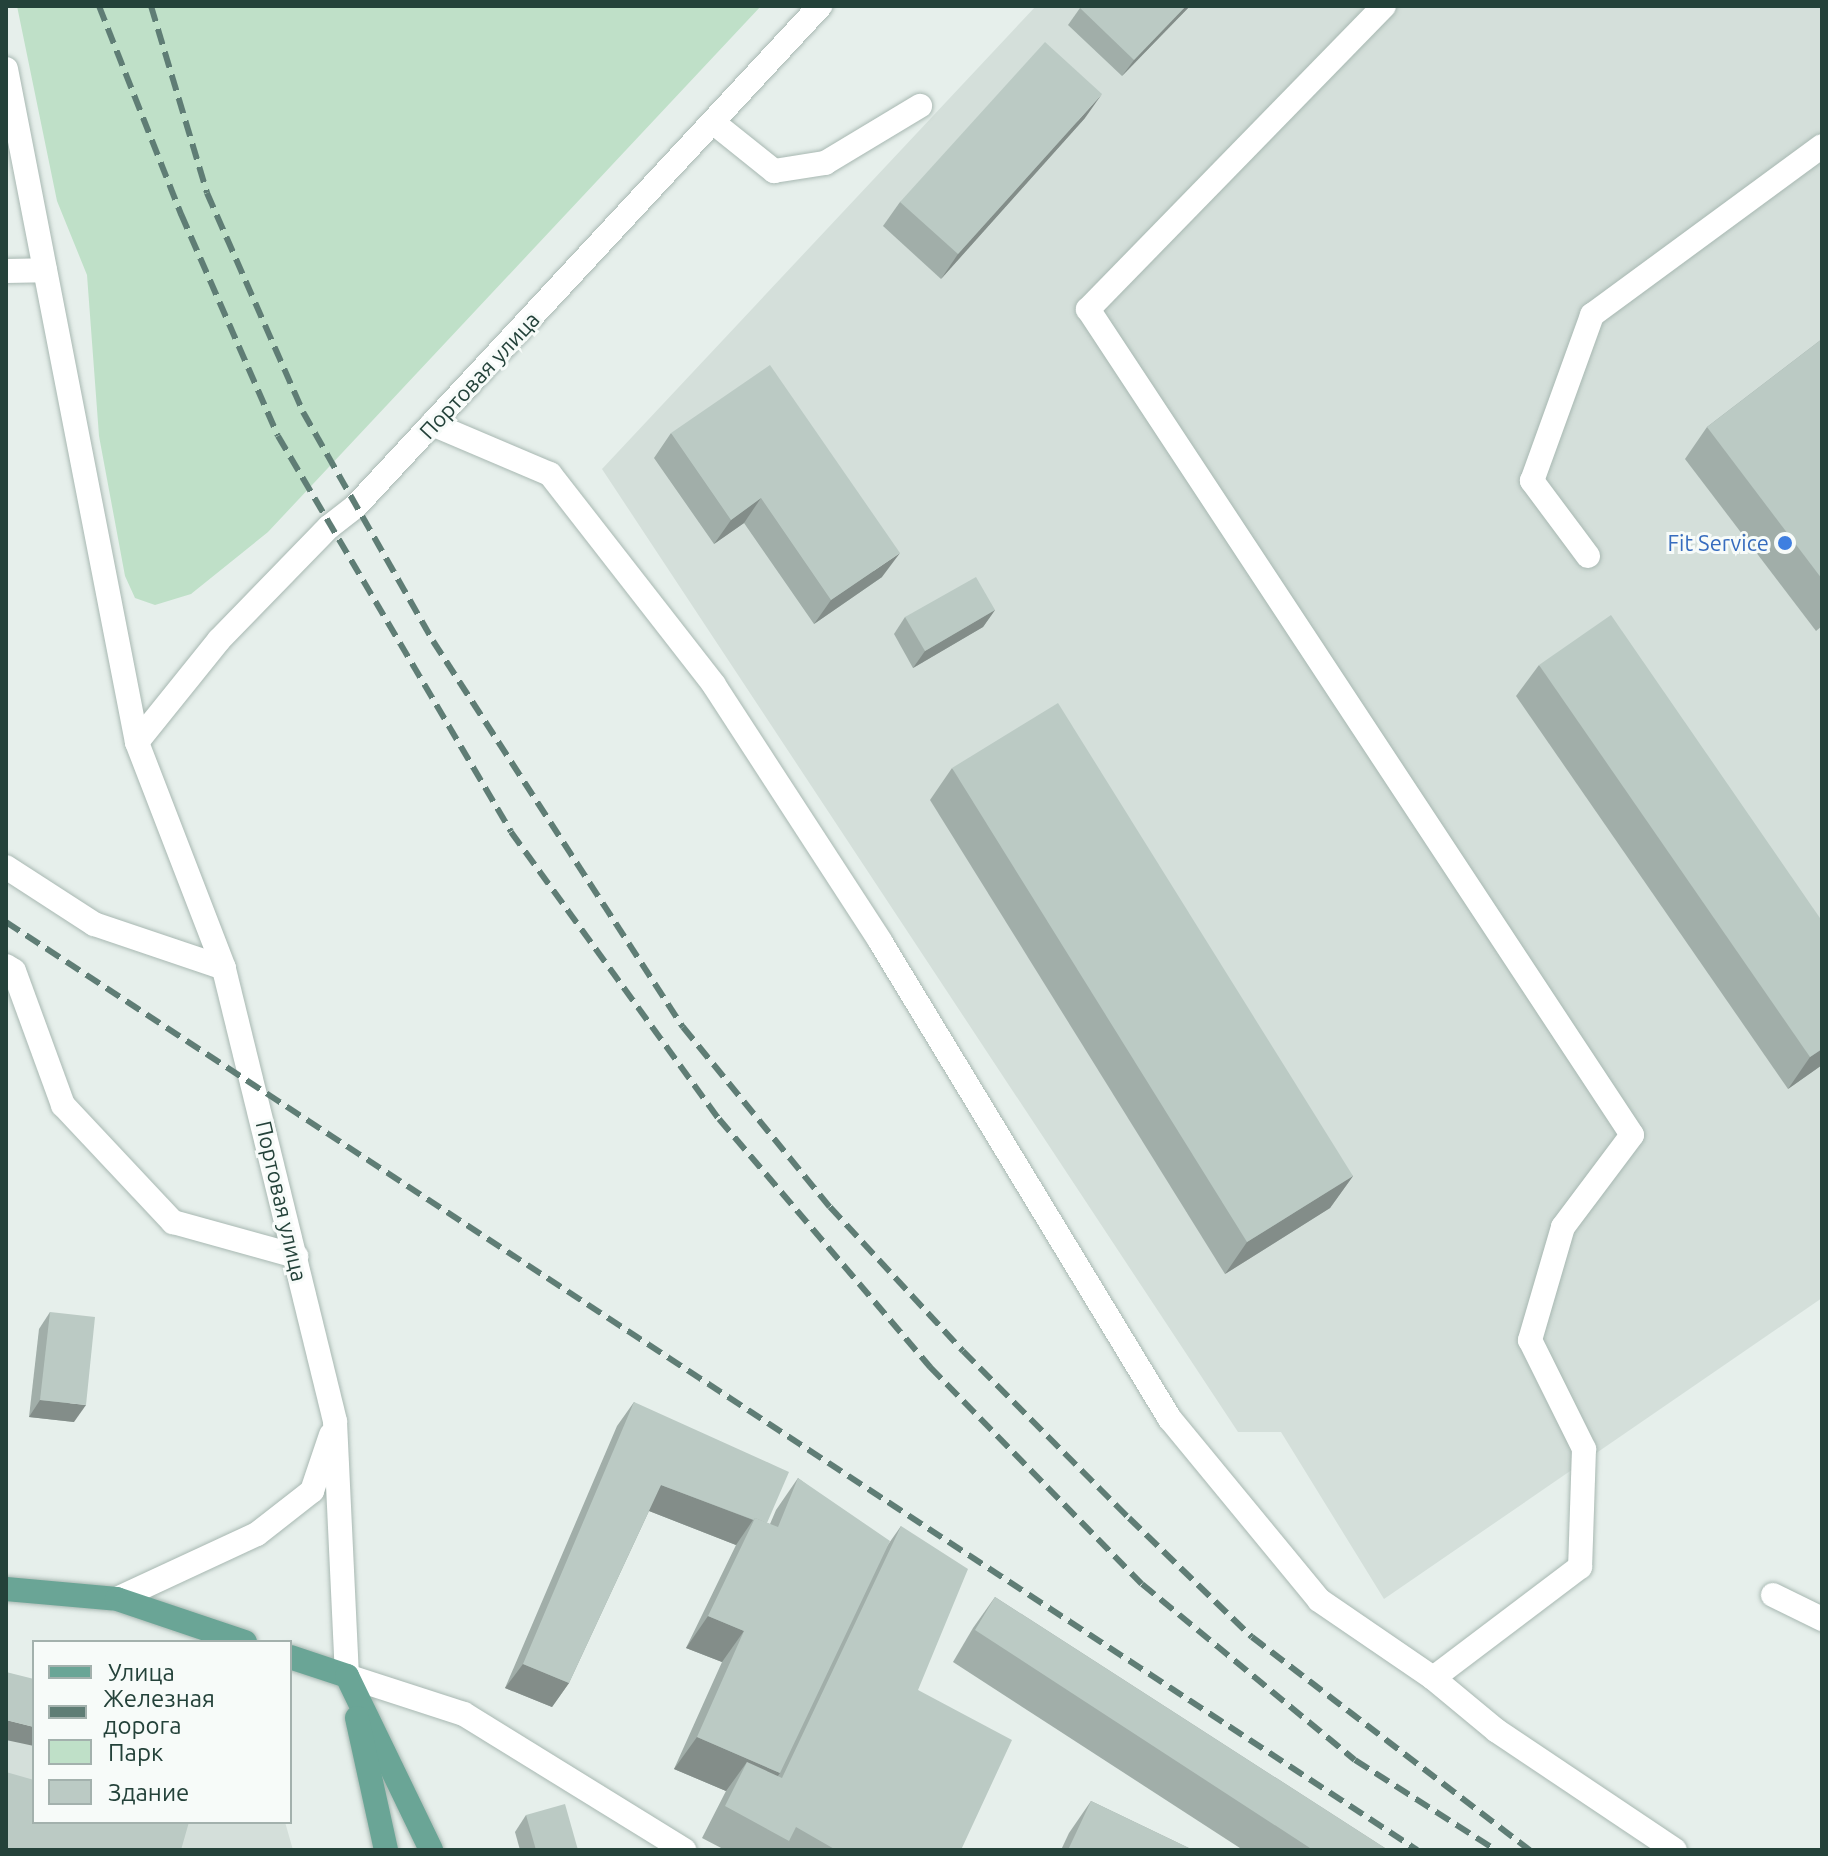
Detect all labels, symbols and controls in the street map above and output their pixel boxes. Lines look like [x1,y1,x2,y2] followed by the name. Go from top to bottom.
[413,306,545,444] street label: Портовая улица
[1668,530,1769,556] place label: Fit Service
[1776,534,1794,552] marker: Fit Service
[251,1118,313,1284] street label: Портовая улица
[32,1640,292,1824] legend
[108,1659,175,1686] text: Улица
[103,1685,215,1739] text: Железная дорога
[108,1739,163,1766] text: Парк
[108,1779,189,1806] text: Здание

